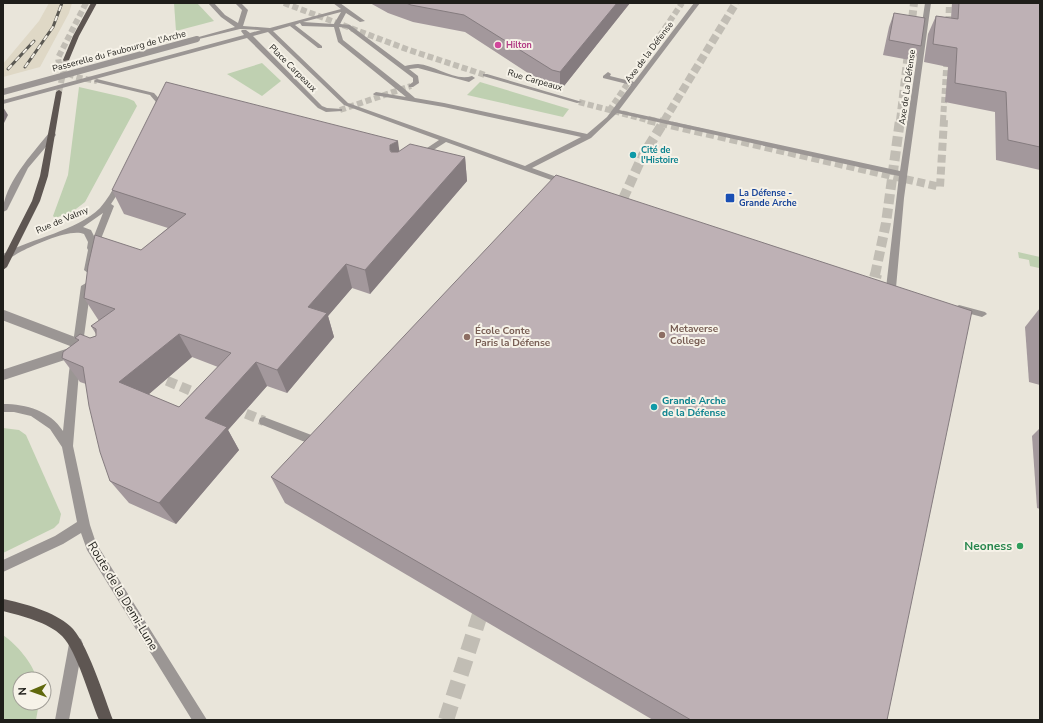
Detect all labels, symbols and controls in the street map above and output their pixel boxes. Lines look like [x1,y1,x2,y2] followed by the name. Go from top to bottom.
[622,19,676,85] street label: Axe de la Défense
[51,27,187,75] street label: Passerelle du Faubourg de l'Arche
[506,39,532,51] place label: Hilton
[493,40,503,50] marker: Hilton
[267,42,320,95] street label: Place Carpeaux
[896,48,918,125] street label: Axe de La Défense
[506,66,564,94] street label: Rue Carpeaux
[641,144,679,166] place label: Cité de l'Histoire
[628,150,638,160] marker: Cité de l'Histoire
[739,187,797,209] place label: La Défense - Grande Arche
[724,192,736,204] marker: La Défense - Grande Arche
[34,203,90,236] street label: Rue de Valmy
[670,322,719,348] place label: Metaverse College
[475,324,551,350] place label: École Conte Paris la Défense
[657,330,667,340] marker: Metaverse College
[462,332,472,342] marker: École Conte Paris la Défense
[662,394,727,420] place label: Grande Arche de la Défense
[649,402,659,412] marker: Grande Arche de la Défense
[964,538,1012,554] place label: Neoness
[84,539,162,653] street label: Route de la Demi-Lune
[1015,541,1025,551] marker: Neoness
[12,671,52,711] north arrow
[15,687,30,696] text: N

